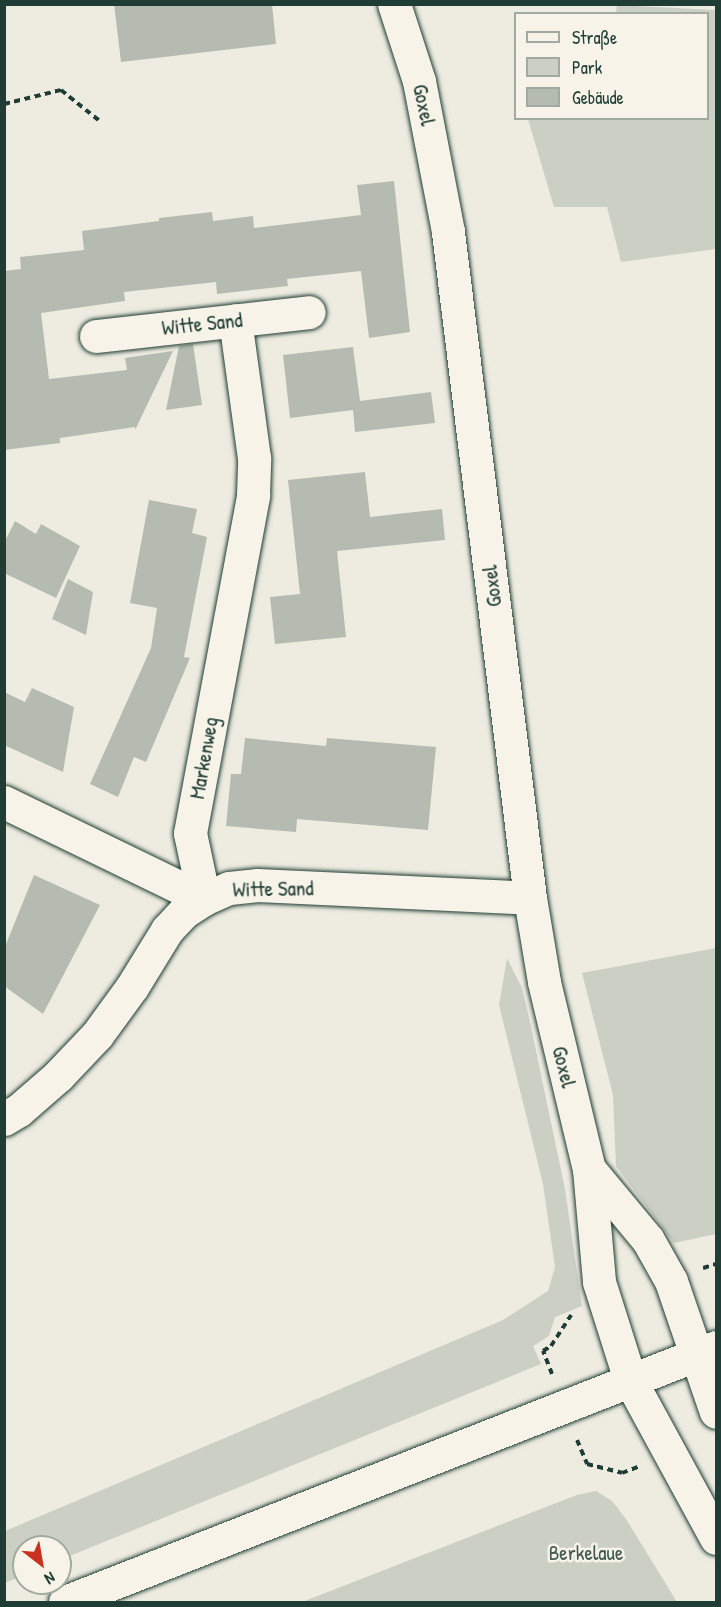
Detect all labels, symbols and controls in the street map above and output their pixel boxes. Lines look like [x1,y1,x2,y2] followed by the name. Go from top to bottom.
[514,12,709,120] legend
[572,25,617,50] text: Straße
[572,55,602,80] text: Park
[407,82,441,128] street label: Goxel
[572,85,624,110] text: Gebäude
[160,307,244,341] street label: Witte Sand
[477,564,507,608] street label: Goxel
[184,715,224,801] street label: Markenweg
[232,876,314,902] street label: Witte Sand
[547,1044,581,1090] street label: Goxel
[12,1535,72,1595] north arrow
[549,1540,623,1566] park label: Berkelaue
[41,1567,60,1590] text: N

